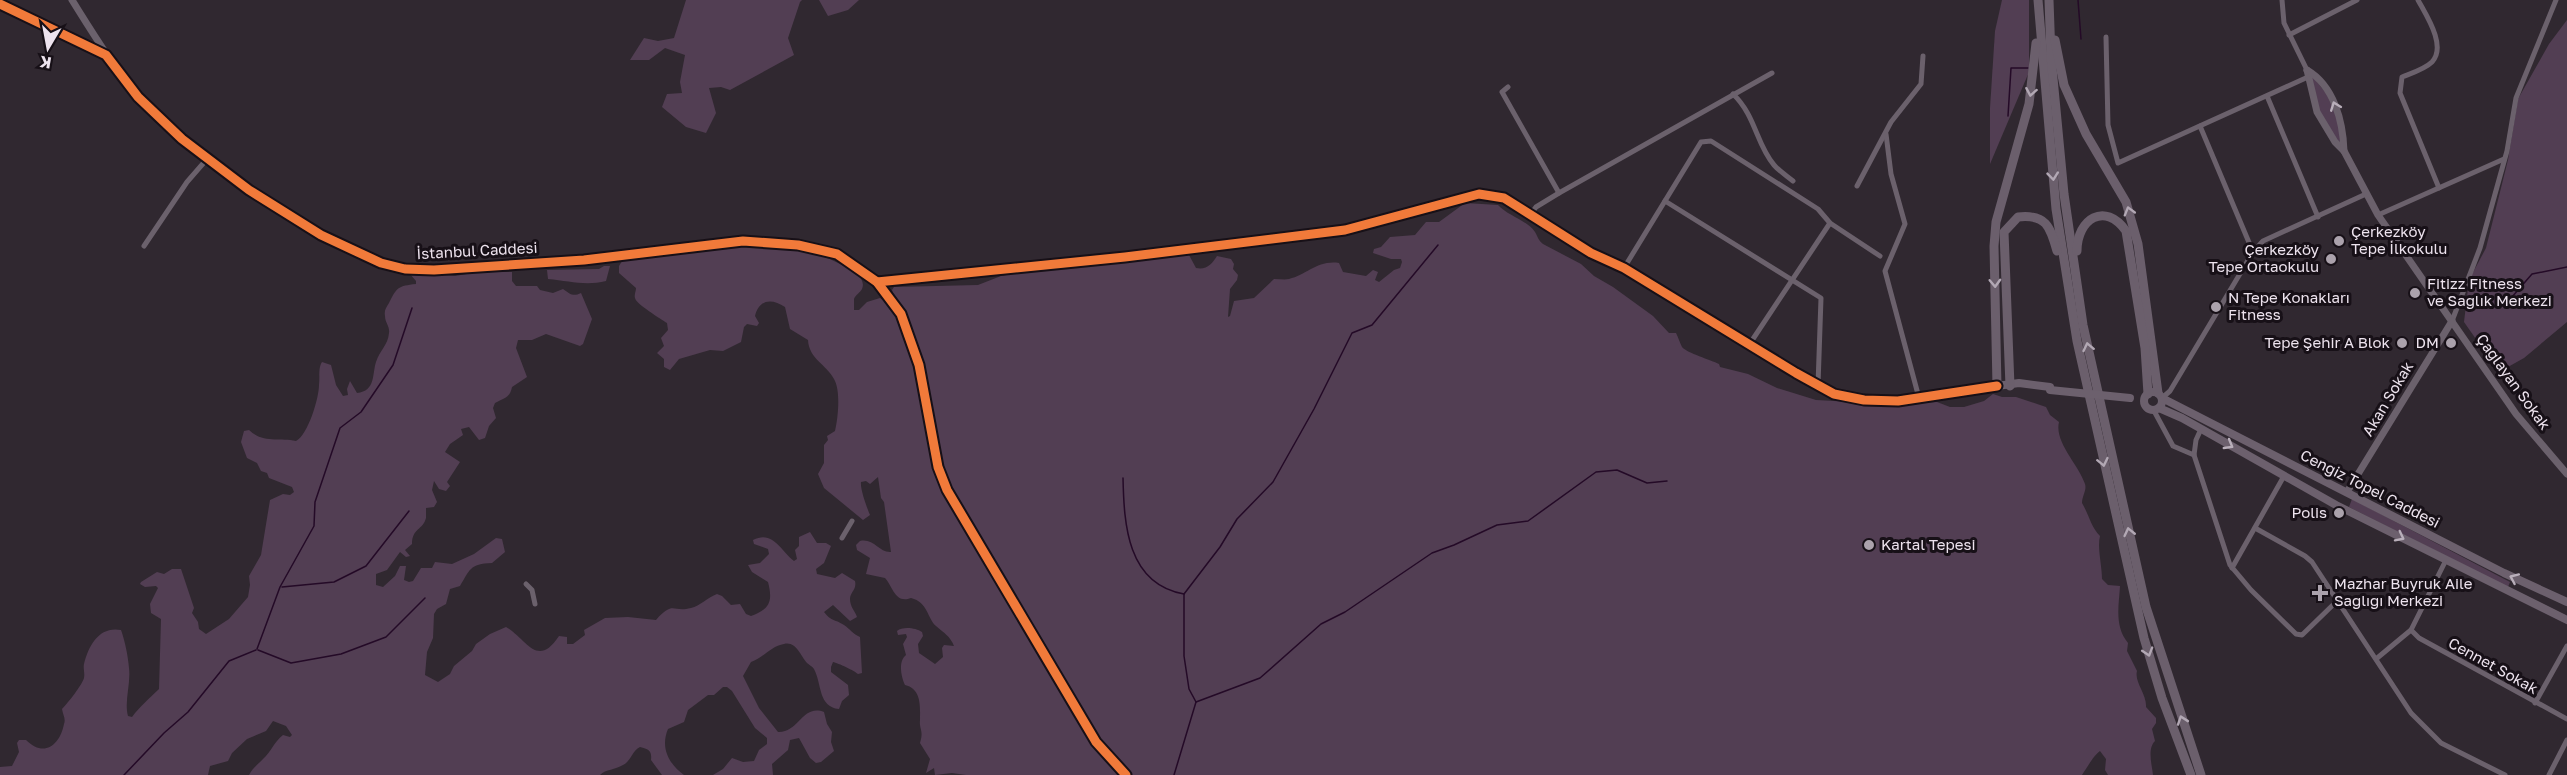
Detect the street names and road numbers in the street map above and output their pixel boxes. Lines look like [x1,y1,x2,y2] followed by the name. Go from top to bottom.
[416,238,538,262] street label: İstanbul Caddesi
[2473,330,2555,433] street label: Çağlayan Sokak
[2358,358,2417,439] street label: Akan Sokak
[2298,445,2443,531] street label: Cengiz Topel Caddesi
[2446,633,2542,697] street label: Cennet Sokak

